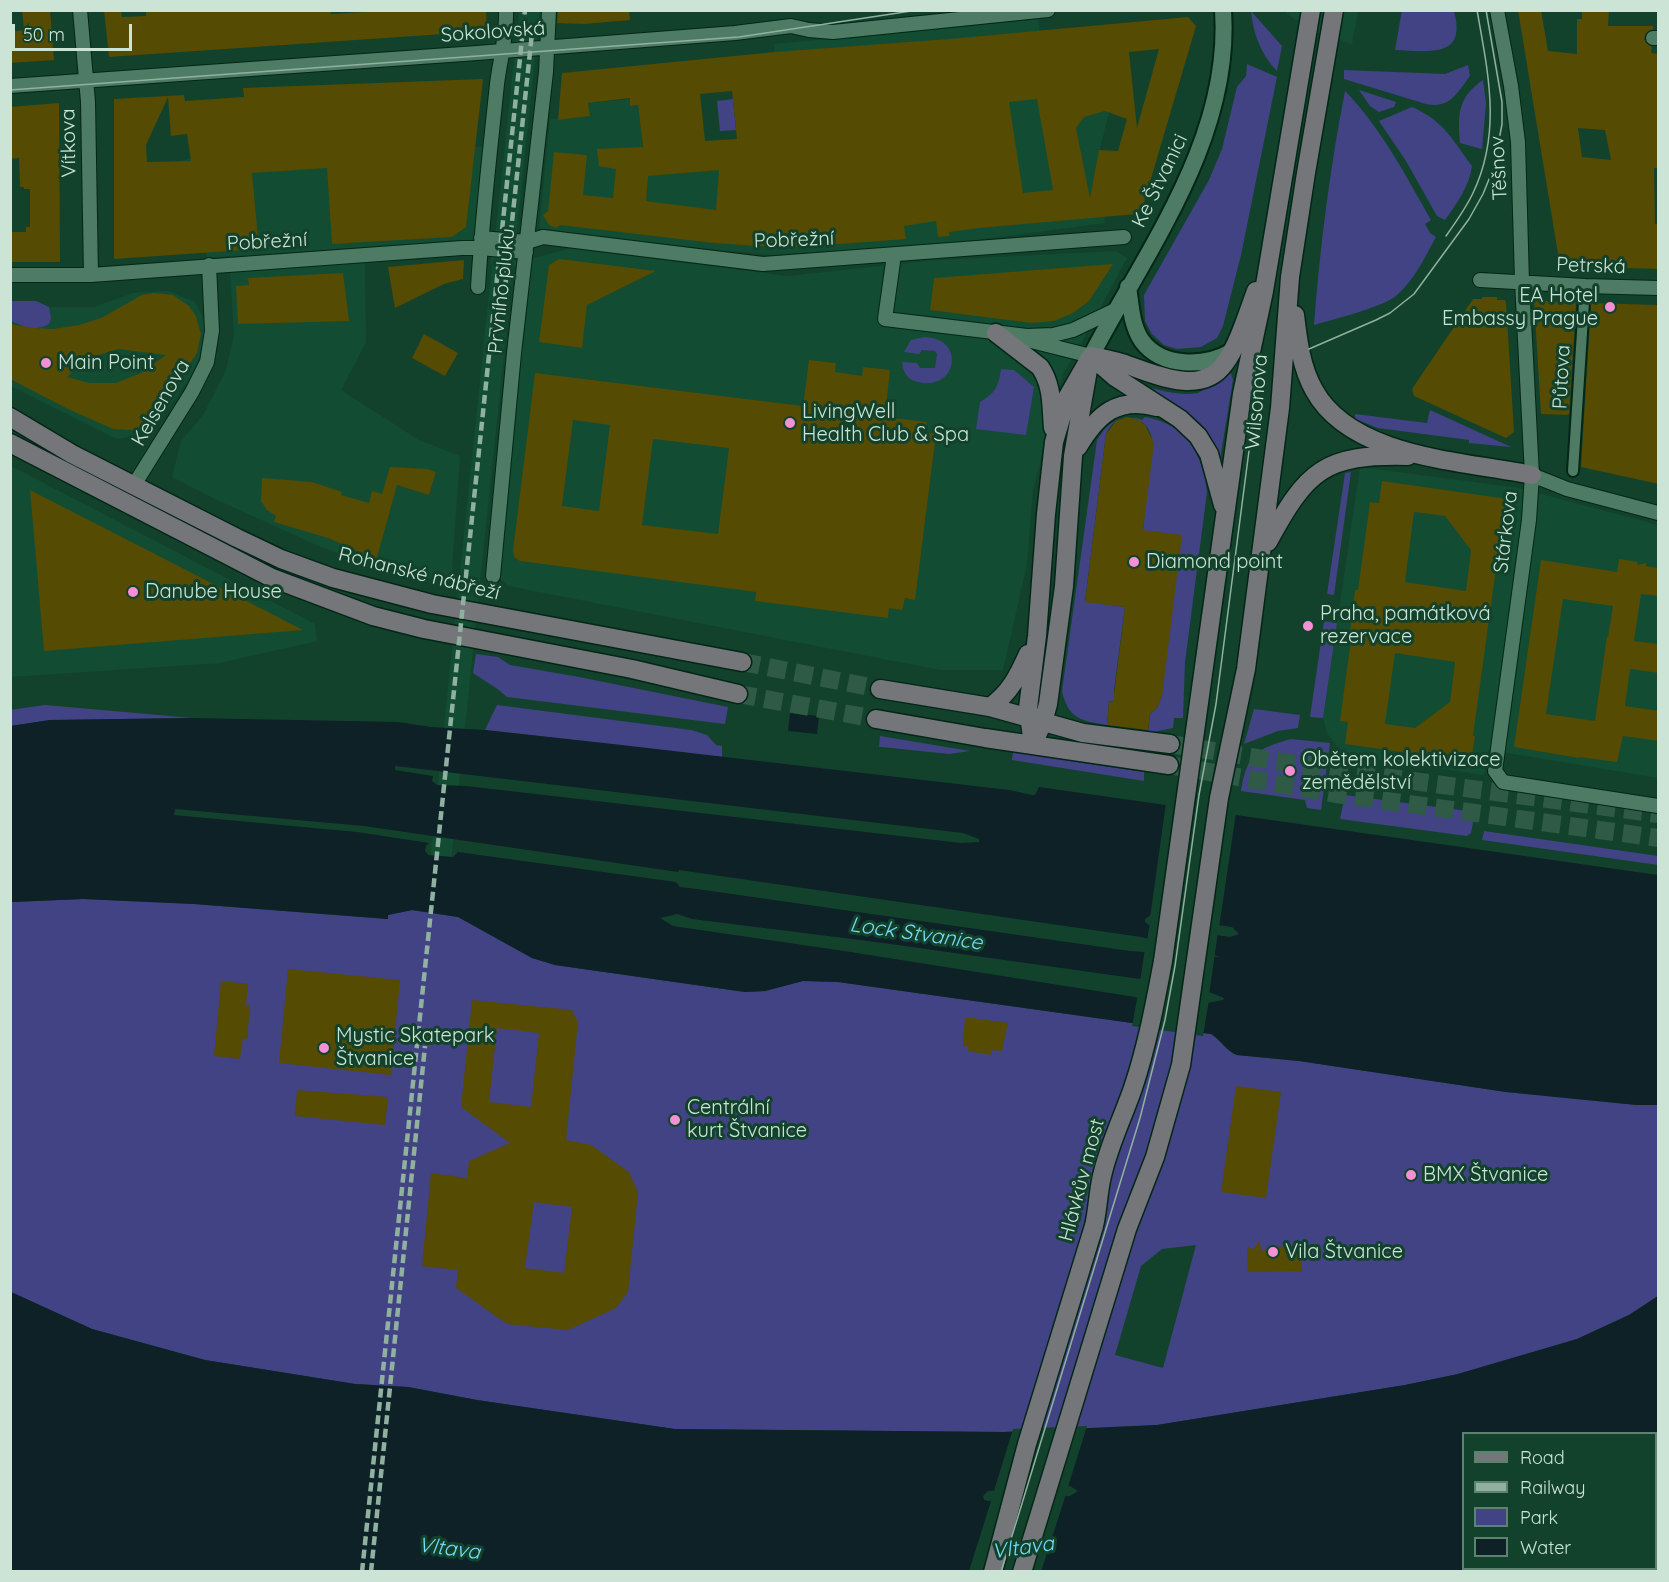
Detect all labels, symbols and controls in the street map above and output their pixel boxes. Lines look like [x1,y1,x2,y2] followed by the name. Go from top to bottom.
[15,12,135,50] scale bar
[440,16,546,48] street label: Sokolovská
[23,23,65,46] text: 50 m
[56,108,82,178] street label: Vítkova
[1127,130,1193,232] street label: Ke Štvanici
[1485,135,1513,201] street label: Těšnov
[483,227,521,355] street label: Prvního pluku
[753,227,835,253] street label: Pobřežní
[226,228,308,256] street label: Pobřežní
[1556,253,1626,279] street label: Petrská
[1442,284,1598,331] place label: EA Hotel Embassy Prague
[1603,300,1617,314] marker: EA Hotel Embassy Prague
[1548,344,1576,410] street label: Půtova
[58,351,154,375] place label: Main Point
[1241,353,1273,451] street label: Wilsonova
[127,355,195,451] street label: Kelsenova
[39,356,53,370] marker: Main Point
[802,400,969,447] place label: LivingWell Health Club & Spa
[783,416,797,430] marker: LivingWell Health Club & Spa
[1489,489,1523,575] street label: Stárkova
[336,542,502,606] street label: Rohanské nábřeží
[1146,550,1283,574] place label: Diamond point
[1127,555,1141,569] marker: Diamond point
[145,580,282,604] place label: Danube House
[126,585,140,599] marker: Danube House
[1320,602,1491,649] place label: Praha, památková rezervace
[1301,619,1315,633] marker: Praha, památková rezervace
[1302,748,1500,795] place label: Obětem kolektivizace zemědělství
[1283,764,1297,778] marker: Obětem kolektivizace zemědělství
[848,912,984,956] water label: Lock Stvanice
[336,1024,495,1071] place label: Mystic Skatepark Štvanice
[317,1041,331,1055] marker: Mystic Skatepark Štvanice
[687,1096,807,1143] place label: Centrální kurt Štvanice
[668,1113,682,1127] marker: Centrální kurt Štvanice
[1054,1116,1110,1244] street label: Hlávkův most
[1423,1163,1548,1187] place label: BMX Štvanice
[1404,1168,1418,1182] marker: BMX Štvanice
[1285,1240,1403,1264] place label: Vila Štvanice
[1266,1245,1280,1259] marker: Vila Štvanice
[1462,1432,1657,1570] legend
[1520,1446,1565,1469] text: Road
[1520,1476,1586,1499] text: Railway
[1520,1506,1558,1529] text: Park
[990,1531,1056,1565] water label: Vltava
[417,1533,481,1565] water label: Vltava
[1520,1536,1571,1559] text: Water

